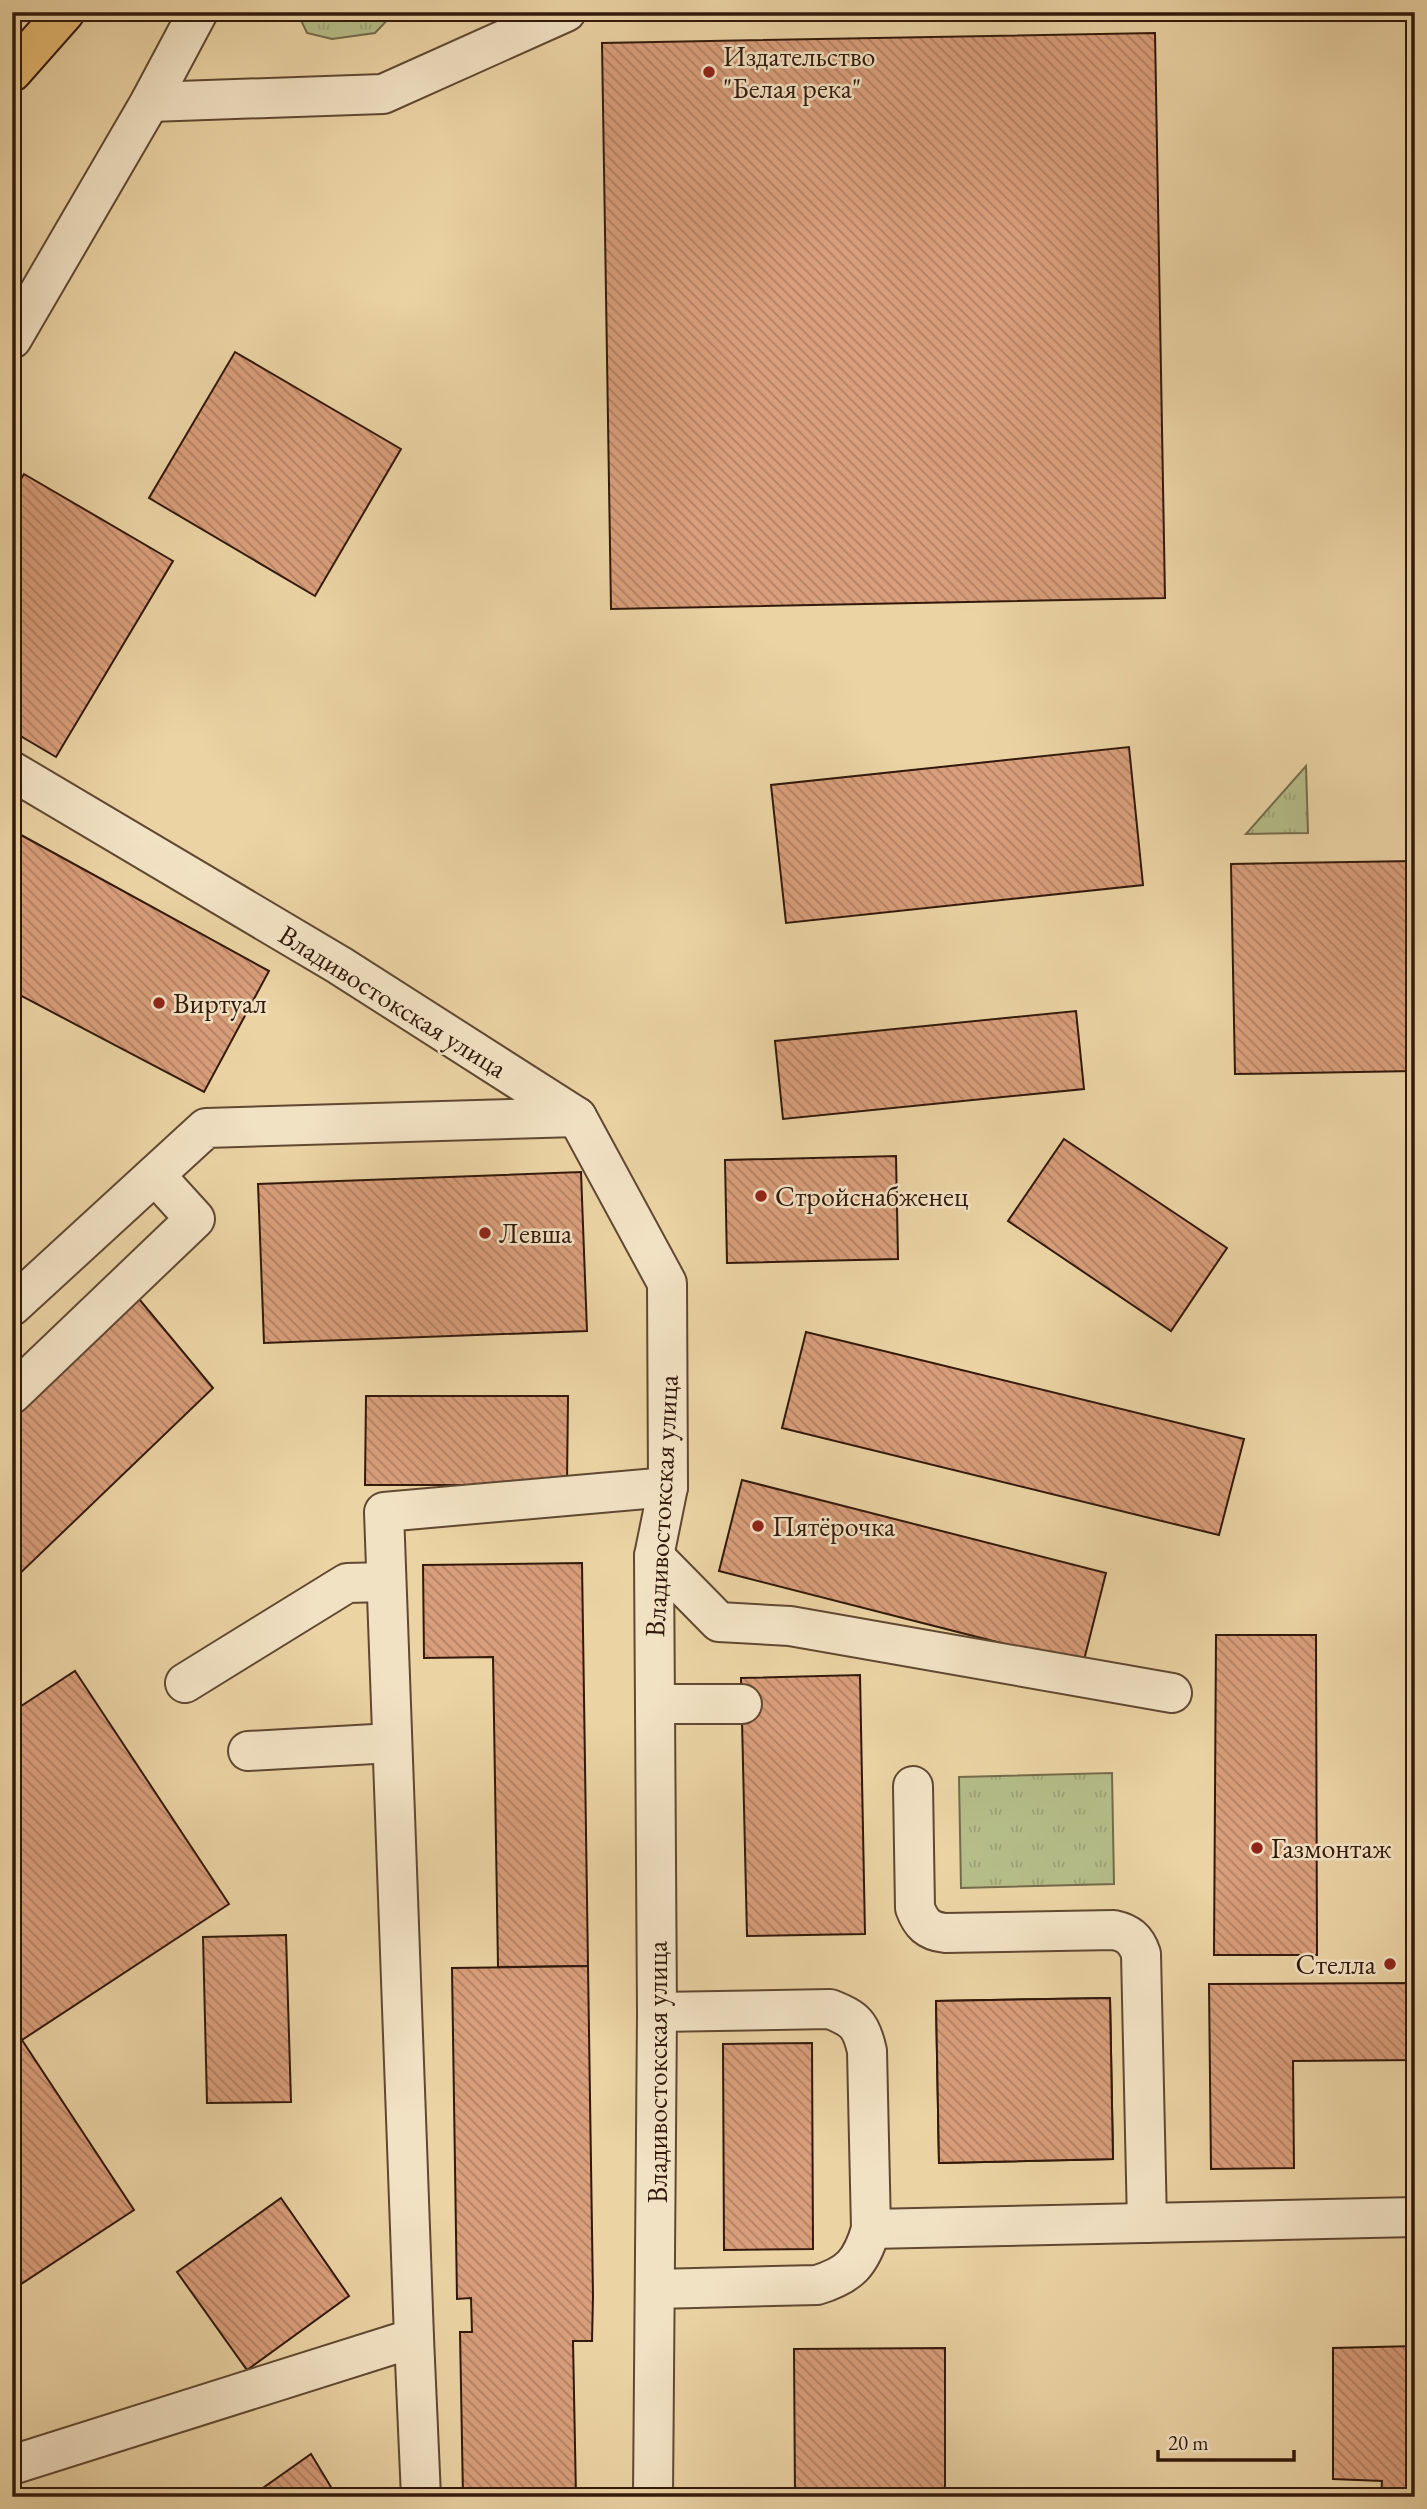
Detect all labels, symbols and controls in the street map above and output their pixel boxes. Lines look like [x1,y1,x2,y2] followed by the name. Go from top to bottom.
[723,38,875,106] place label: Издательство "Белая река"
[701,64,717,80] marker: Издательство "Белая река"
[272,916,515,1086] street label: Владивостокская улица
[173,985,267,1021] place label: Виртуал
[151,995,167,1011] marker: Виртуал
[775,1178,969,1214] place label: Стройснабженец
[753,1188,769,1204] marker: Стройснабженец
[499,1215,573,1251] place label: Левша
[477,1225,493,1241] marker: Левша
[636,1373,686,1638] street label: Владивостокская улица
[772,1508,896,1544] place label: Пятёрочка
[750,1518,766,1534] marker: Пятёрочка
[1271,1830,1392,1866] place label: Газмонтаж
[1249,1840,1265,1856] marker: Газмонтаж
[639,1940,675,2203] street label: Владивостокская улица
[1296,1946,1377,1982] place label: Стелла
[1382,1956,1398,1972] marker: Стелла
[1158,2418,1294,2462] scale bar
[1168,2429,1209,2456] text: 20 m

